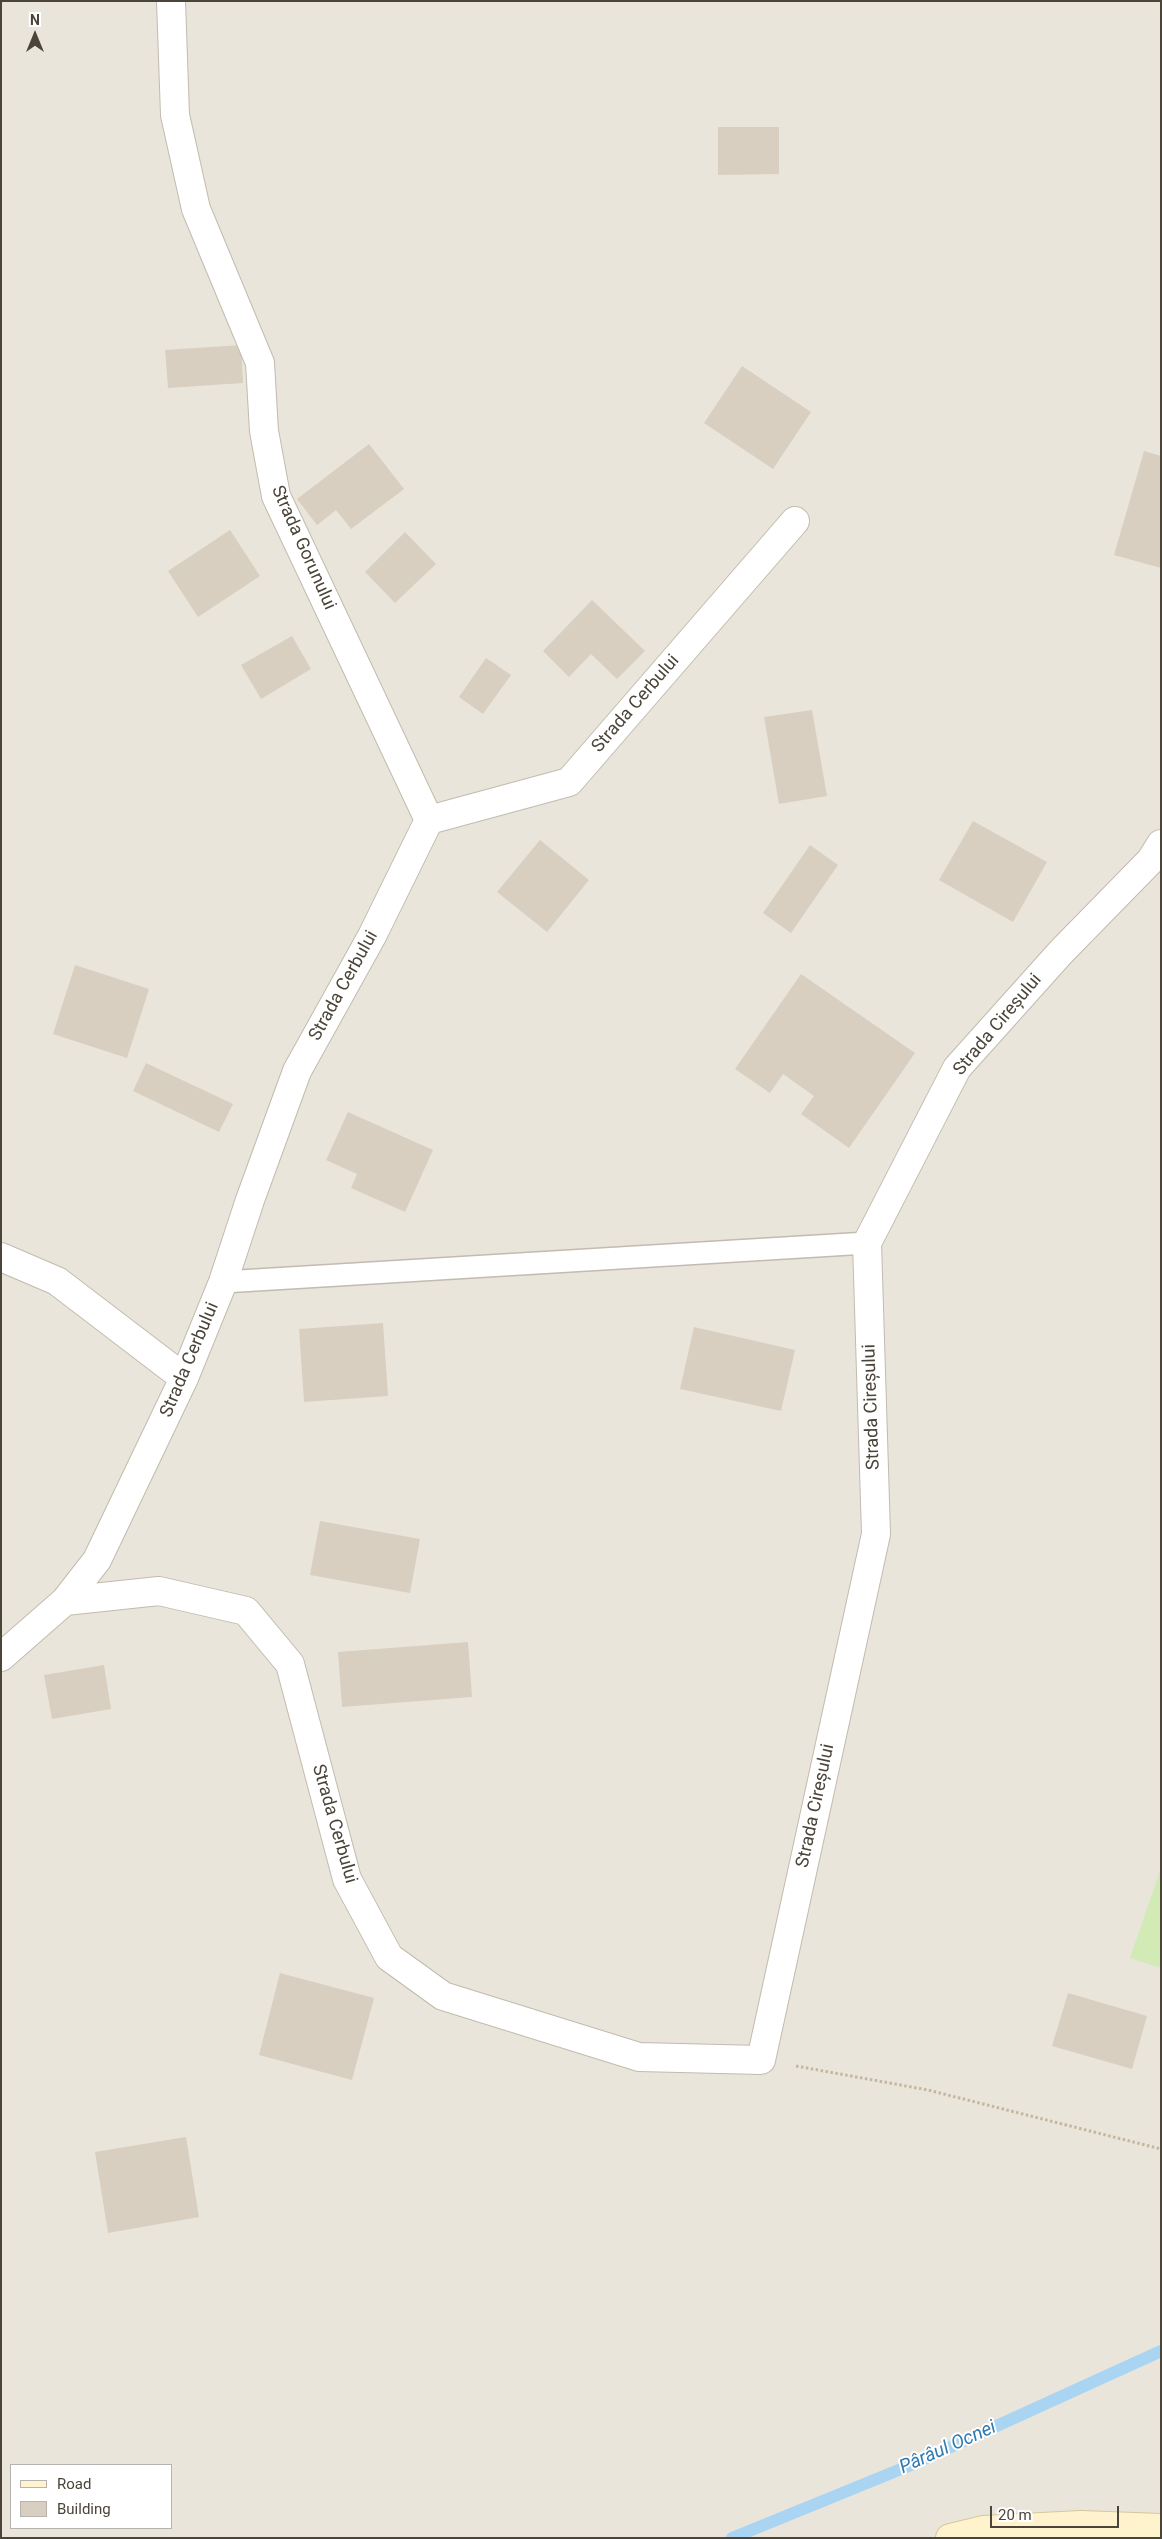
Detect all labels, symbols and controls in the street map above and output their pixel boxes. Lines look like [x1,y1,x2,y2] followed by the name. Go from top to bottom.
[10,10,60,60] north arrow
[30,12,40,28] text: N
[266,483,340,613] street label: Strada Gorunului
[588,651,684,757] street label: Strada Cerbului
[305,927,383,1045] street label: Strada Cerbului
[949,970,1047,1080] street label: Strada Cireșului
[156,1299,224,1421] street label: Strada Cerbului
[859,1344,885,1470] street label: Strada Cireșului
[792,1742,840,1870] street label: Strada Cireșului
[307,1762,361,1886] street label: Strada Cerbului
[896,2417,1000,2479] water label: Pârâul Ocnei
[10,2464,172,2529] legend
[57,2475,91,2493] text: Road
[992,2496,1121,2528] scale bar
[57,2500,111,2518] text: Building
[998,2506,1032,2524] text: 20 m

